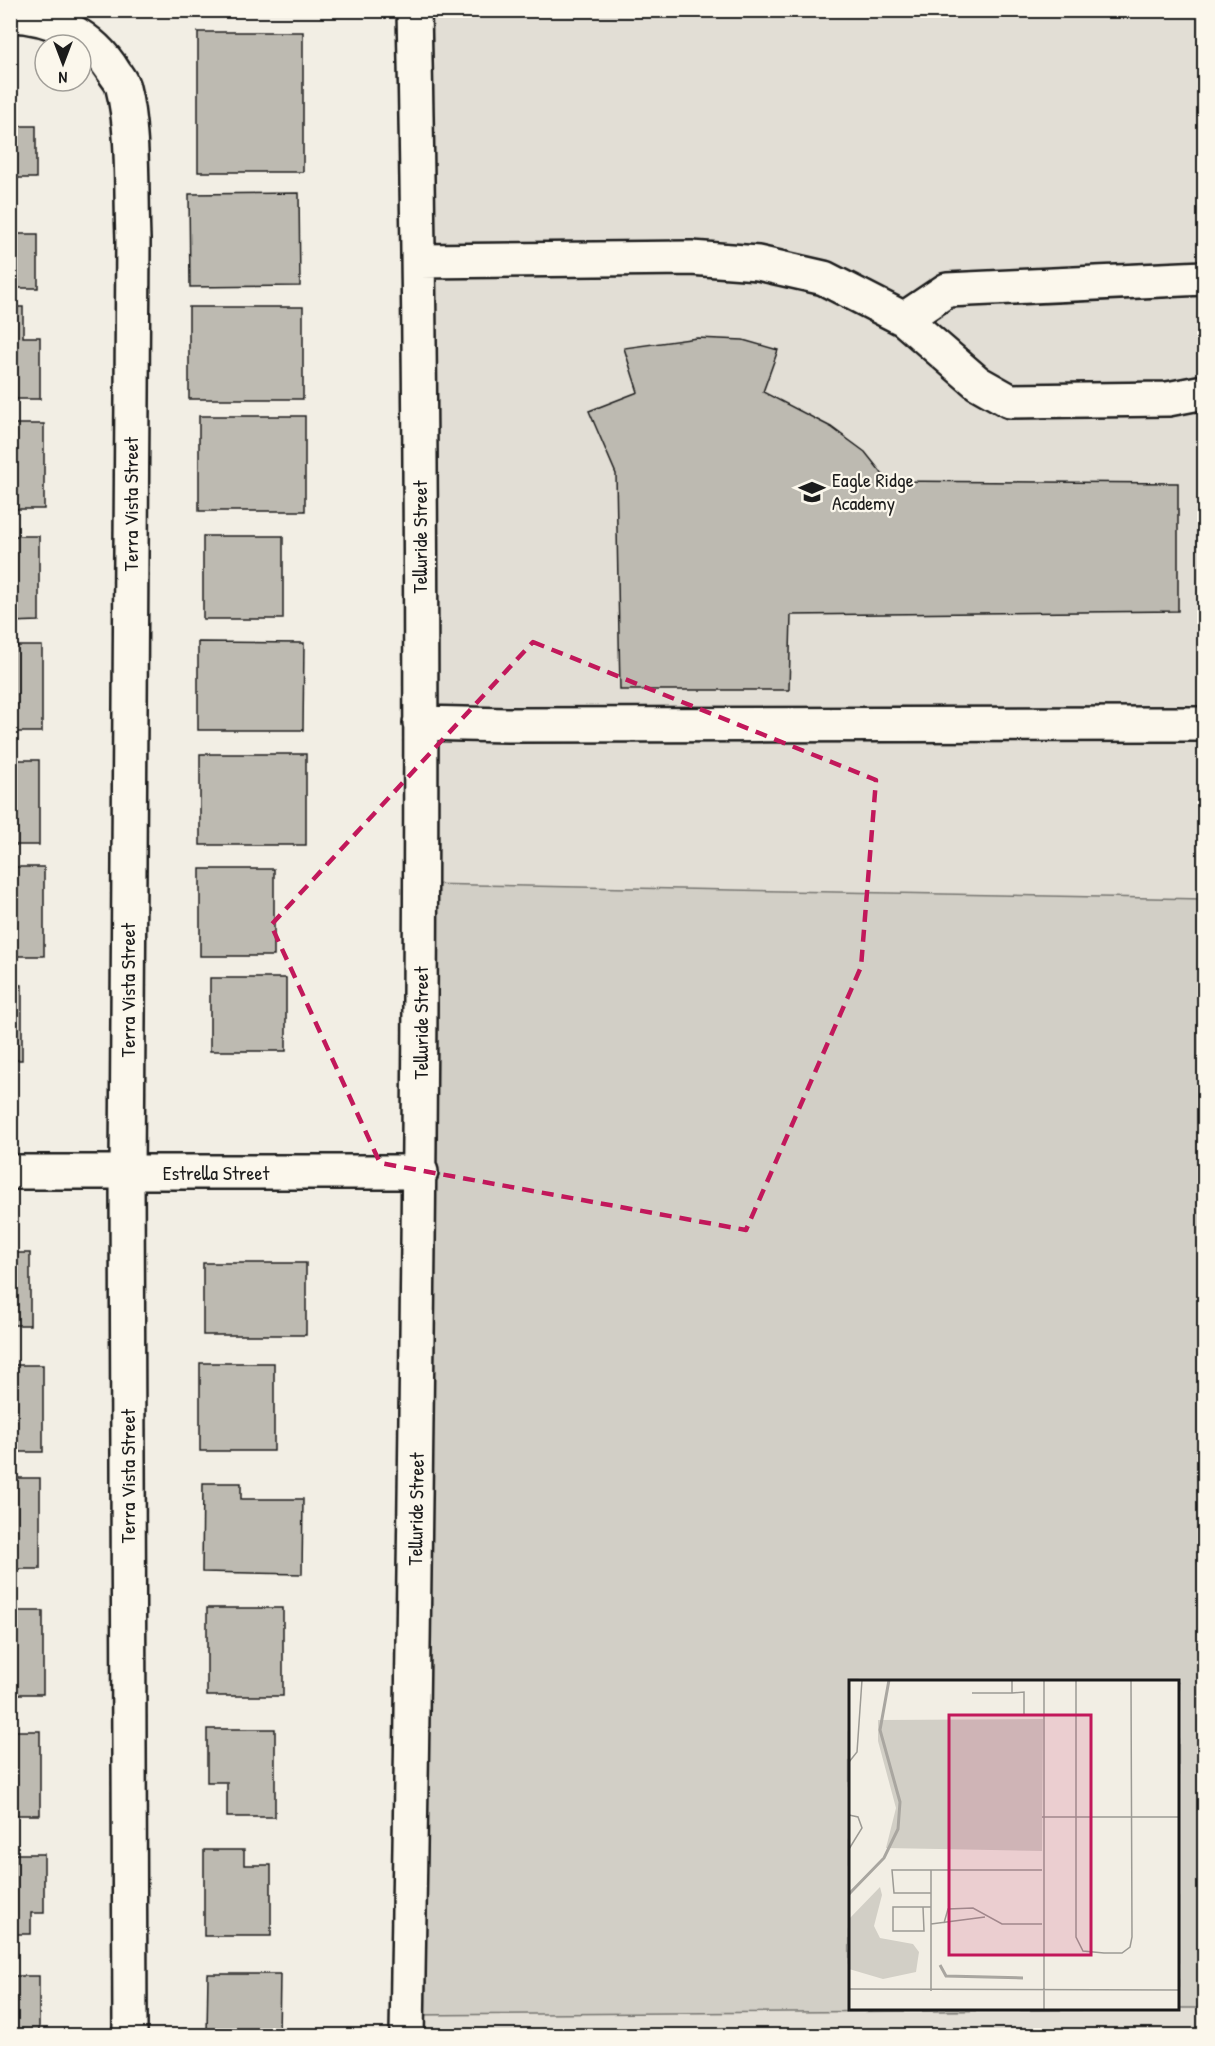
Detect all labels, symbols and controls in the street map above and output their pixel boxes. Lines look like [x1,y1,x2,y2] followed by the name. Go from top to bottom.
[33,33,93,93] north arrow
[58,67,67,89] text: N
[117,436,144,571] street label: Terra Vista Street
[832,466,914,516] place label: Eagle Ridge Academy
[797,477,827,507] school or university icon: Eagle Ridge Academy
[406,479,433,594] street label: Telluride Street
[114,922,141,1057] street label: Terra Vista Street
[407,965,434,1080] street label: Telluride Street
[163,1159,270,1186] street label: Estrella Street
[114,1408,141,1543] street label: Terra Vista Street
[401,1451,430,1566] street label: Telluride Street
[849,1680,1179,2010] inset map

